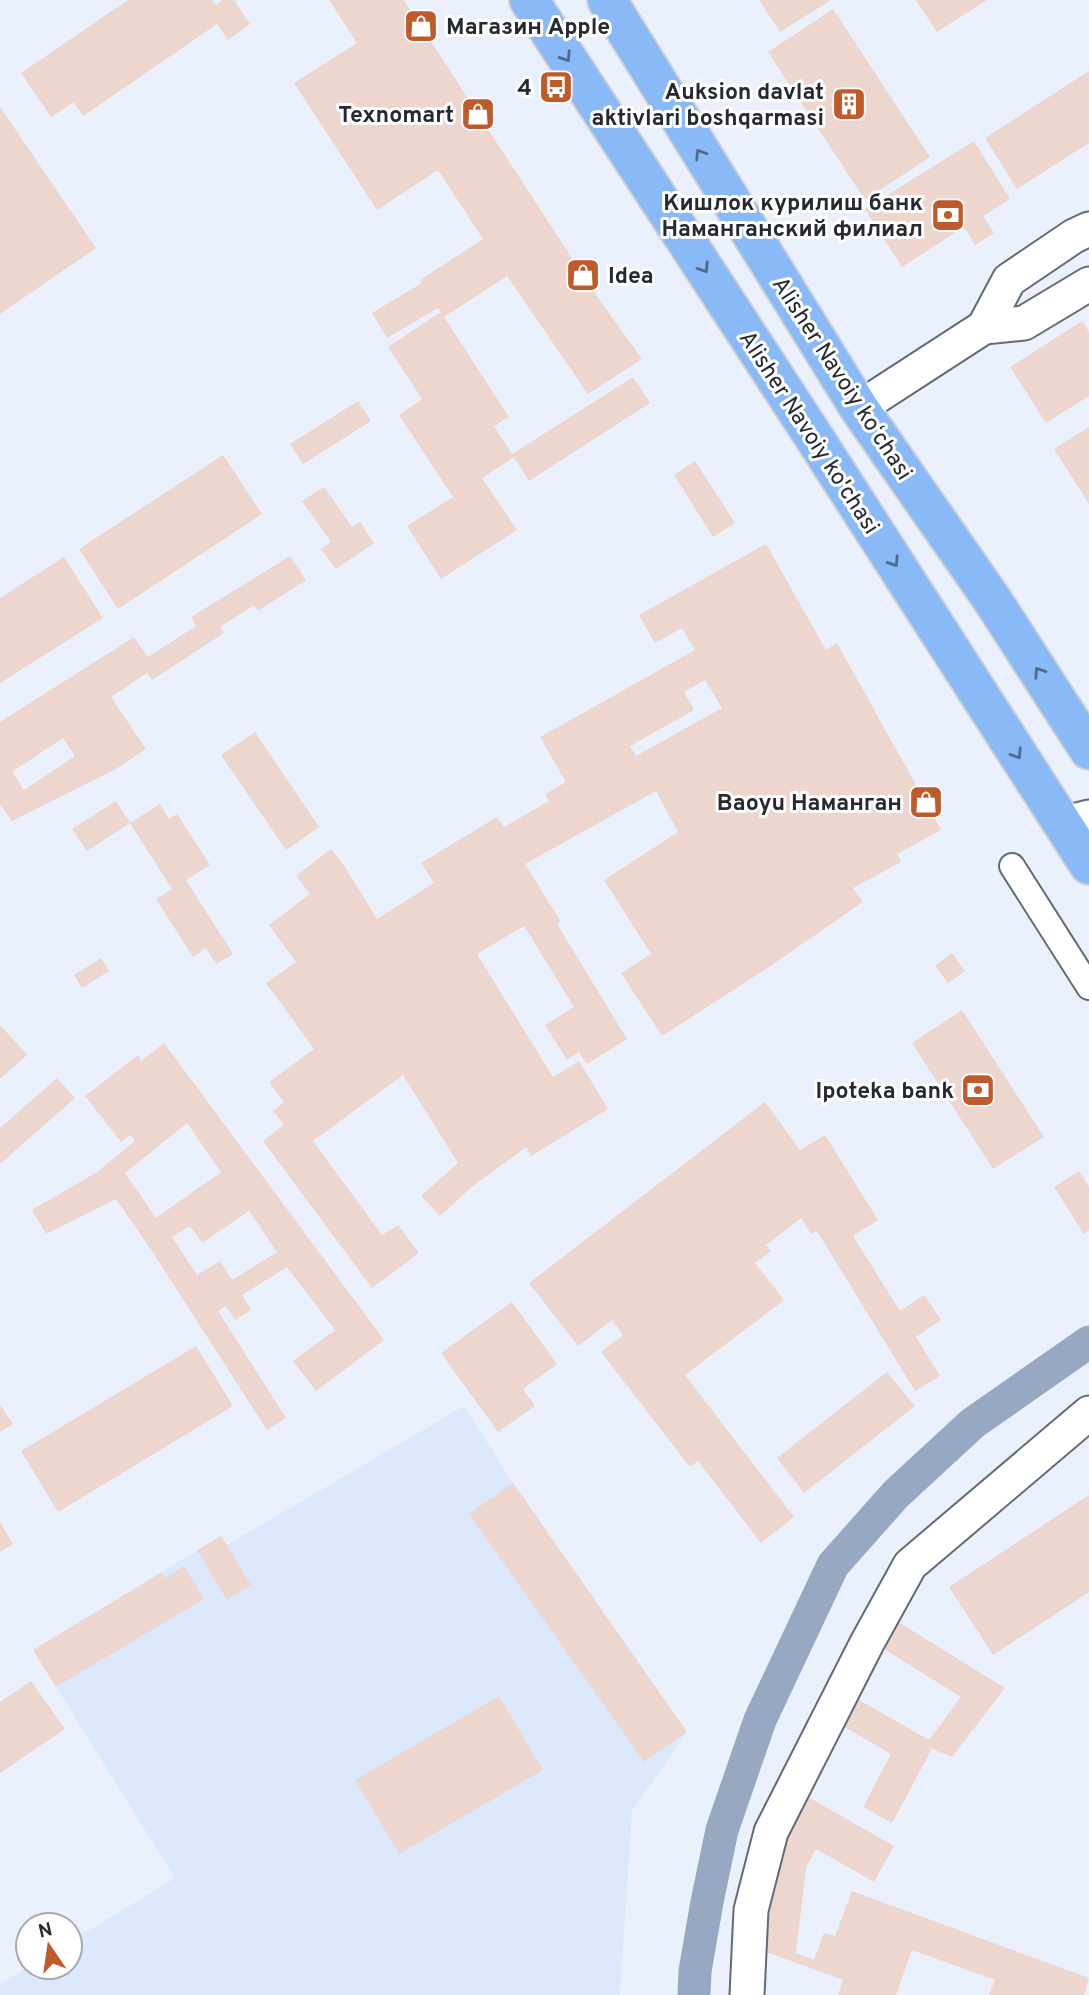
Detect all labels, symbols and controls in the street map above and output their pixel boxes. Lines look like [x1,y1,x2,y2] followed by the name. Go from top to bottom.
[402,7,440,45] shop icon: Магазин Apple
[446,14,610,43] place label: Магазин Apple
[558,49,571,62] one-way arrow
[537,68,575,106] bus stop icon: 4
[517,75,532,104] place label: 4
[592,79,824,134] place label: Auksion davlat aktivlari boshqarmasi
[830,85,868,123] building icon: Auksion davlat aktivlari boshqarmasi
[459,95,497,133] shop icon: Texnomart
[338,102,454,131] place label: Texnomart
[696,148,709,161] one-way arrow
[661,190,923,245] place label: Кишлок курилиш банк Наманганский филиал
[929,196,967,234] bank icon: Кишлок курилиш банк Наманганский филиал
[564,256,602,294] shop icon: Idea
[696,261,709,274] one-way arrow
[608,263,654,292] place label: Idea
[764,272,918,487] street label: Alisher Navoiy koʻchasi
[731,326,885,540] street label: Alisher Navoiy ko'chasi
[886,555,899,568] one-way arrow
[1034,667,1047,680] one-way arrow
[1008,746,1021,759] one-way arrow
[907,783,945,821] shop icon: Baoyu Наманган
[717,790,902,819] place label: Baoyu Наманган
[959,1071,997,1109] bank icon: Ipoteka bank
[815,1078,954,1107] place label: Ipoteka bank
[14,1911,84,1981] north arrow
[36,1918,55,1945] text: N

